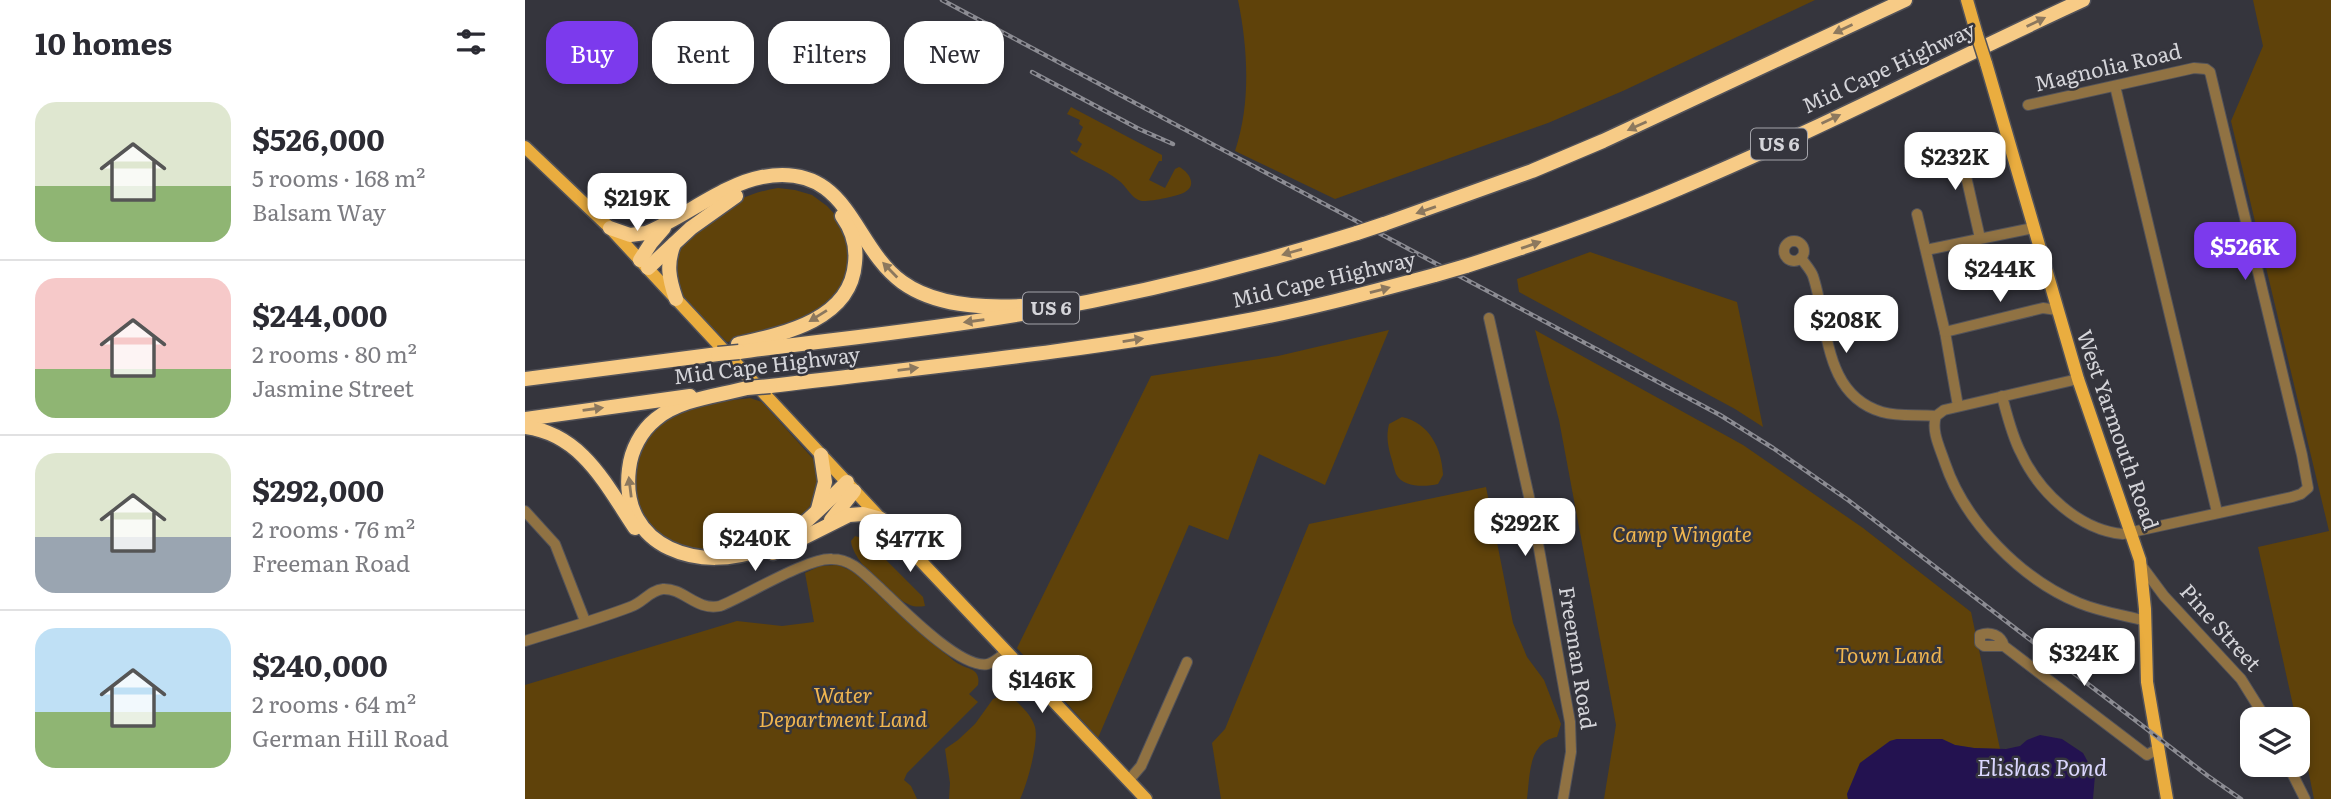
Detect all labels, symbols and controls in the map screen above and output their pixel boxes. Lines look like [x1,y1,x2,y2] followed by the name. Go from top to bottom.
[1796,12,1980,119] street label: Mid Cape Highway
[2026,16,2047,27] one-way arrow
[35,20,172,64] text: 10 homes
[546,21,638,84] chip: Buy
[652,21,754,84] chip: Rent
[768,21,890,84] chip: Filters
[904,21,1004,84] chip: New
[452,23,490,61] icon: filters
[1833,23,1853,35] one-way arrow
[2031,34,2184,98] street label: Magnolia Road
[1821,113,1841,125] one-way arrow
[252,116,385,160] text: $526,000
[1627,120,1647,132] one-way arrow
[1751,128,1807,160] road number: US 6
[91,130,175,214] icon: home
[1906,132,2004,192] pin: $232K
[1921,138,1989,172] text: $232K
[252,160,425,194] text: 5 rooms · 168 m²
[588,174,686,233] pin: $219K
[604,179,670,213] text: $219K
[252,194,386,228] text: Balsam Way
[1415,205,1436,216] one-way arrow
[2196,222,2294,282] pin: $526K
[2210,228,2280,262] text: $526K
[1520,239,1541,250] one-way arrow
[1228,241,1419,314] street label: Mid Cape Highway
[1951,244,2049,304] pin: $244K
[1281,248,1302,258] one-way arrow
[1964,250,2036,284] text: $244K
[882,262,899,279] one-way arrow
[1369,284,1391,295] one-way arrow
[252,292,387,336] text: $244,000
[1023,292,1079,324] road number: US 6
[1797,296,1895,355] pin: $208K
[1810,301,1882,335] text: $208K
[91,306,175,390] icon: home
[809,310,828,323] one-way arrow
[963,316,985,327] one-way arrow
[2070,325,2168,534] street label: West Yarmouth Road
[1122,334,1144,345] one-way arrow
[252,336,417,370] text: 2 rooms · 80 m²
[672,337,863,390] street label: Mid Cape Highway
[897,364,919,375] one-way arrow
[252,370,414,404] text: Jasmine Street
[582,404,604,415] one-way arrow
[252,467,384,511] text: $292,000
[624,476,635,498] one-way arrow
[91,481,175,565] icon: home
[1476,498,1574,558] pin: $292K
[1490,504,1560,538] text: $292K
[252,511,415,545] text: 2 rooms · 76 m²
[706,514,804,573] pin: $240K
[861,514,959,574] pin: $477K
[1612,517,1752,548] park label: Camp Wingate
[719,519,791,553] text: $240K
[875,520,945,554] text: $477K
[252,545,410,579] text: Freeman Road
[2174,576,2270,677] street label: Pine Street
[1553,584,1606,731] street label: Freeman Road
[2035,628,2133,688] pin: $324K
[2049,634,2119,668] text: $324K
[1836,638,1942,669] park label: Town Land
[252,642,388,686] text: $240,000
[91,656,175,740] icon: home
[993,656,1091,715] pin: $146K
[1008,661,1076,695] text: $146K
[759,678,927,733] park label: Water Department Land
[252,686,416,720] text: 2 rooms · 64 m²
[2240,707,2310,777] map controls
[2240,707,2310,777] button: layers
[252,720,449,754] text: German Hill Road
[1977,749,2108,783] water label: Elishas Pond

